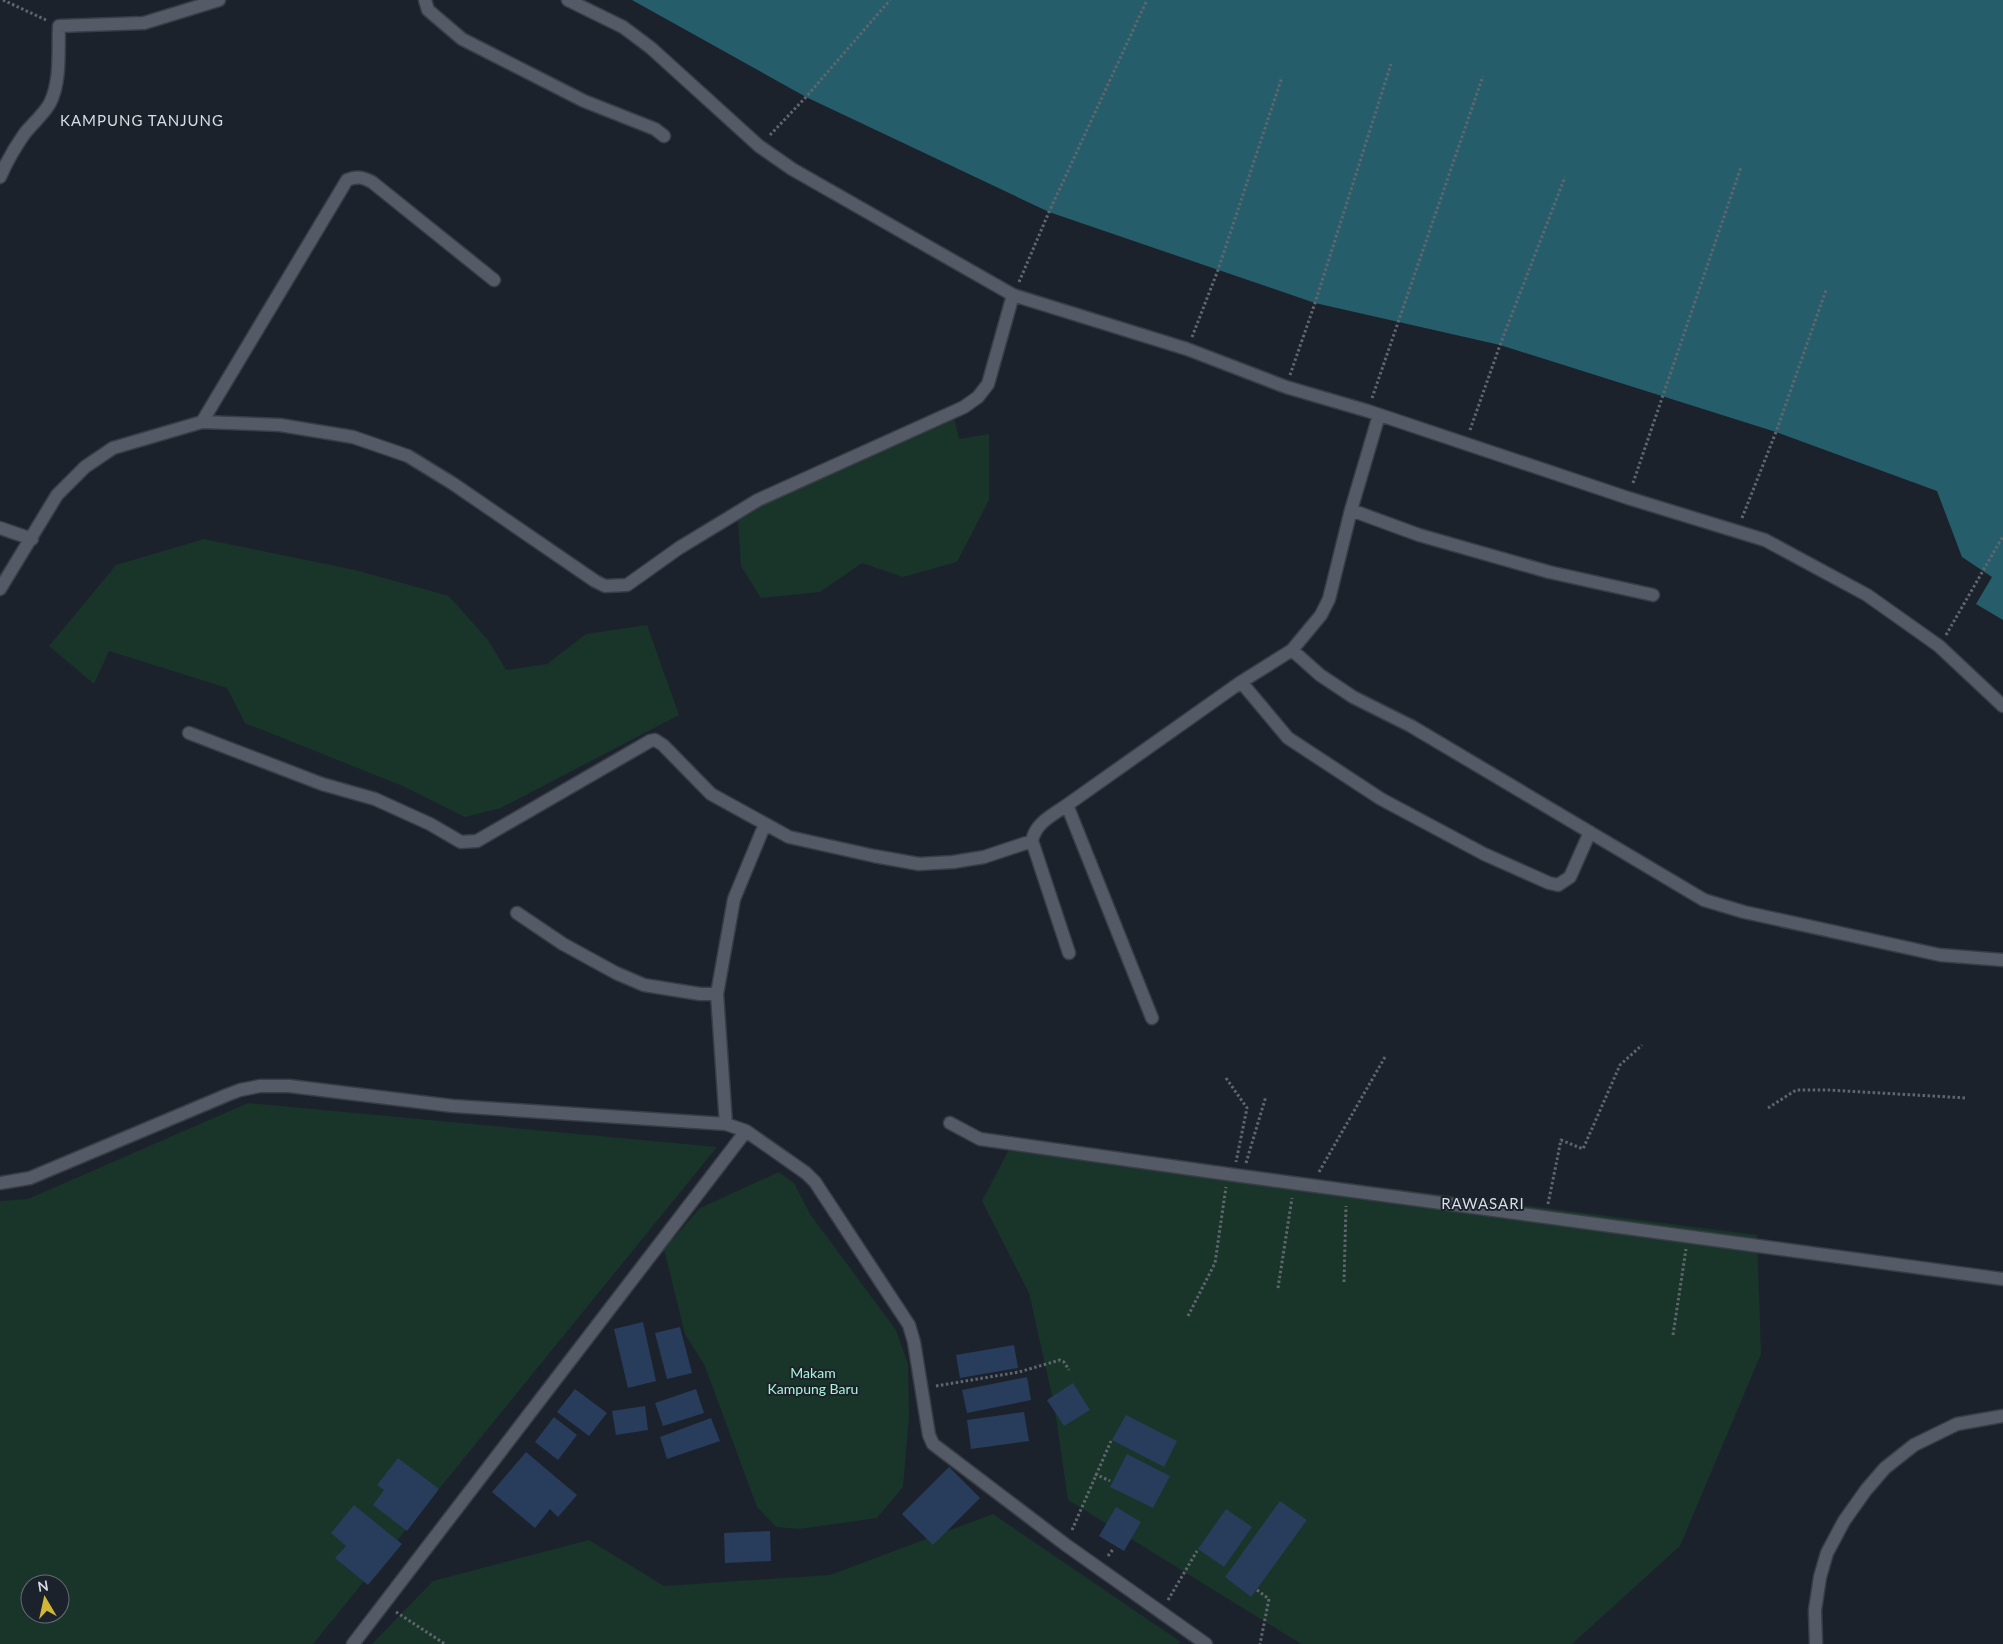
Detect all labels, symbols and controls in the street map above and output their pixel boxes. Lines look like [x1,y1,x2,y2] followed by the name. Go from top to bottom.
[60,111,224,129] district label: KAMPUNG TANJUNG
[1441,1194,1525,1212] district label: RAWASARI
[768,1364,858,1397] park label: Makam Kampung Baru
[20,1574,70,1624] north arrow
[36,1576,50,1595] text: N

